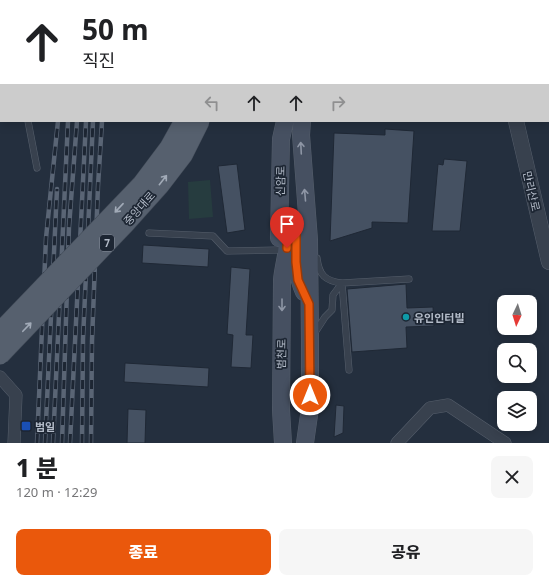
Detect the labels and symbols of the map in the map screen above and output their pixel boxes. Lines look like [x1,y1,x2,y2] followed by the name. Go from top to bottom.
[298,142,305,155] one-way arrow
[272,166,288,196] street label: 신암로
[520,170,544,212] street label: 만리산로
[159,175,167,186] one-way arrow
[120,188,158,228] street label: 중앙대로
[301,189,308,202] one-way arrow
[115,203,124,213] one-way arrow
[270,207,304,248] pin
[100,235,114,251] road number: 7
[497,295,537,335] north arrow
[278,298,286,311] one-way arrow
[414,310,465,325] place label: 유인인터빌
[401,312,411,322] marker: 유인인터빌
[22,322,32,332] one-way arrow
[273,339,289,369] street label: 범천로
[289,374,331,416] position arrow
[35,419,55,434] place label: 범일
[20,420,32,432] marker: 범일

